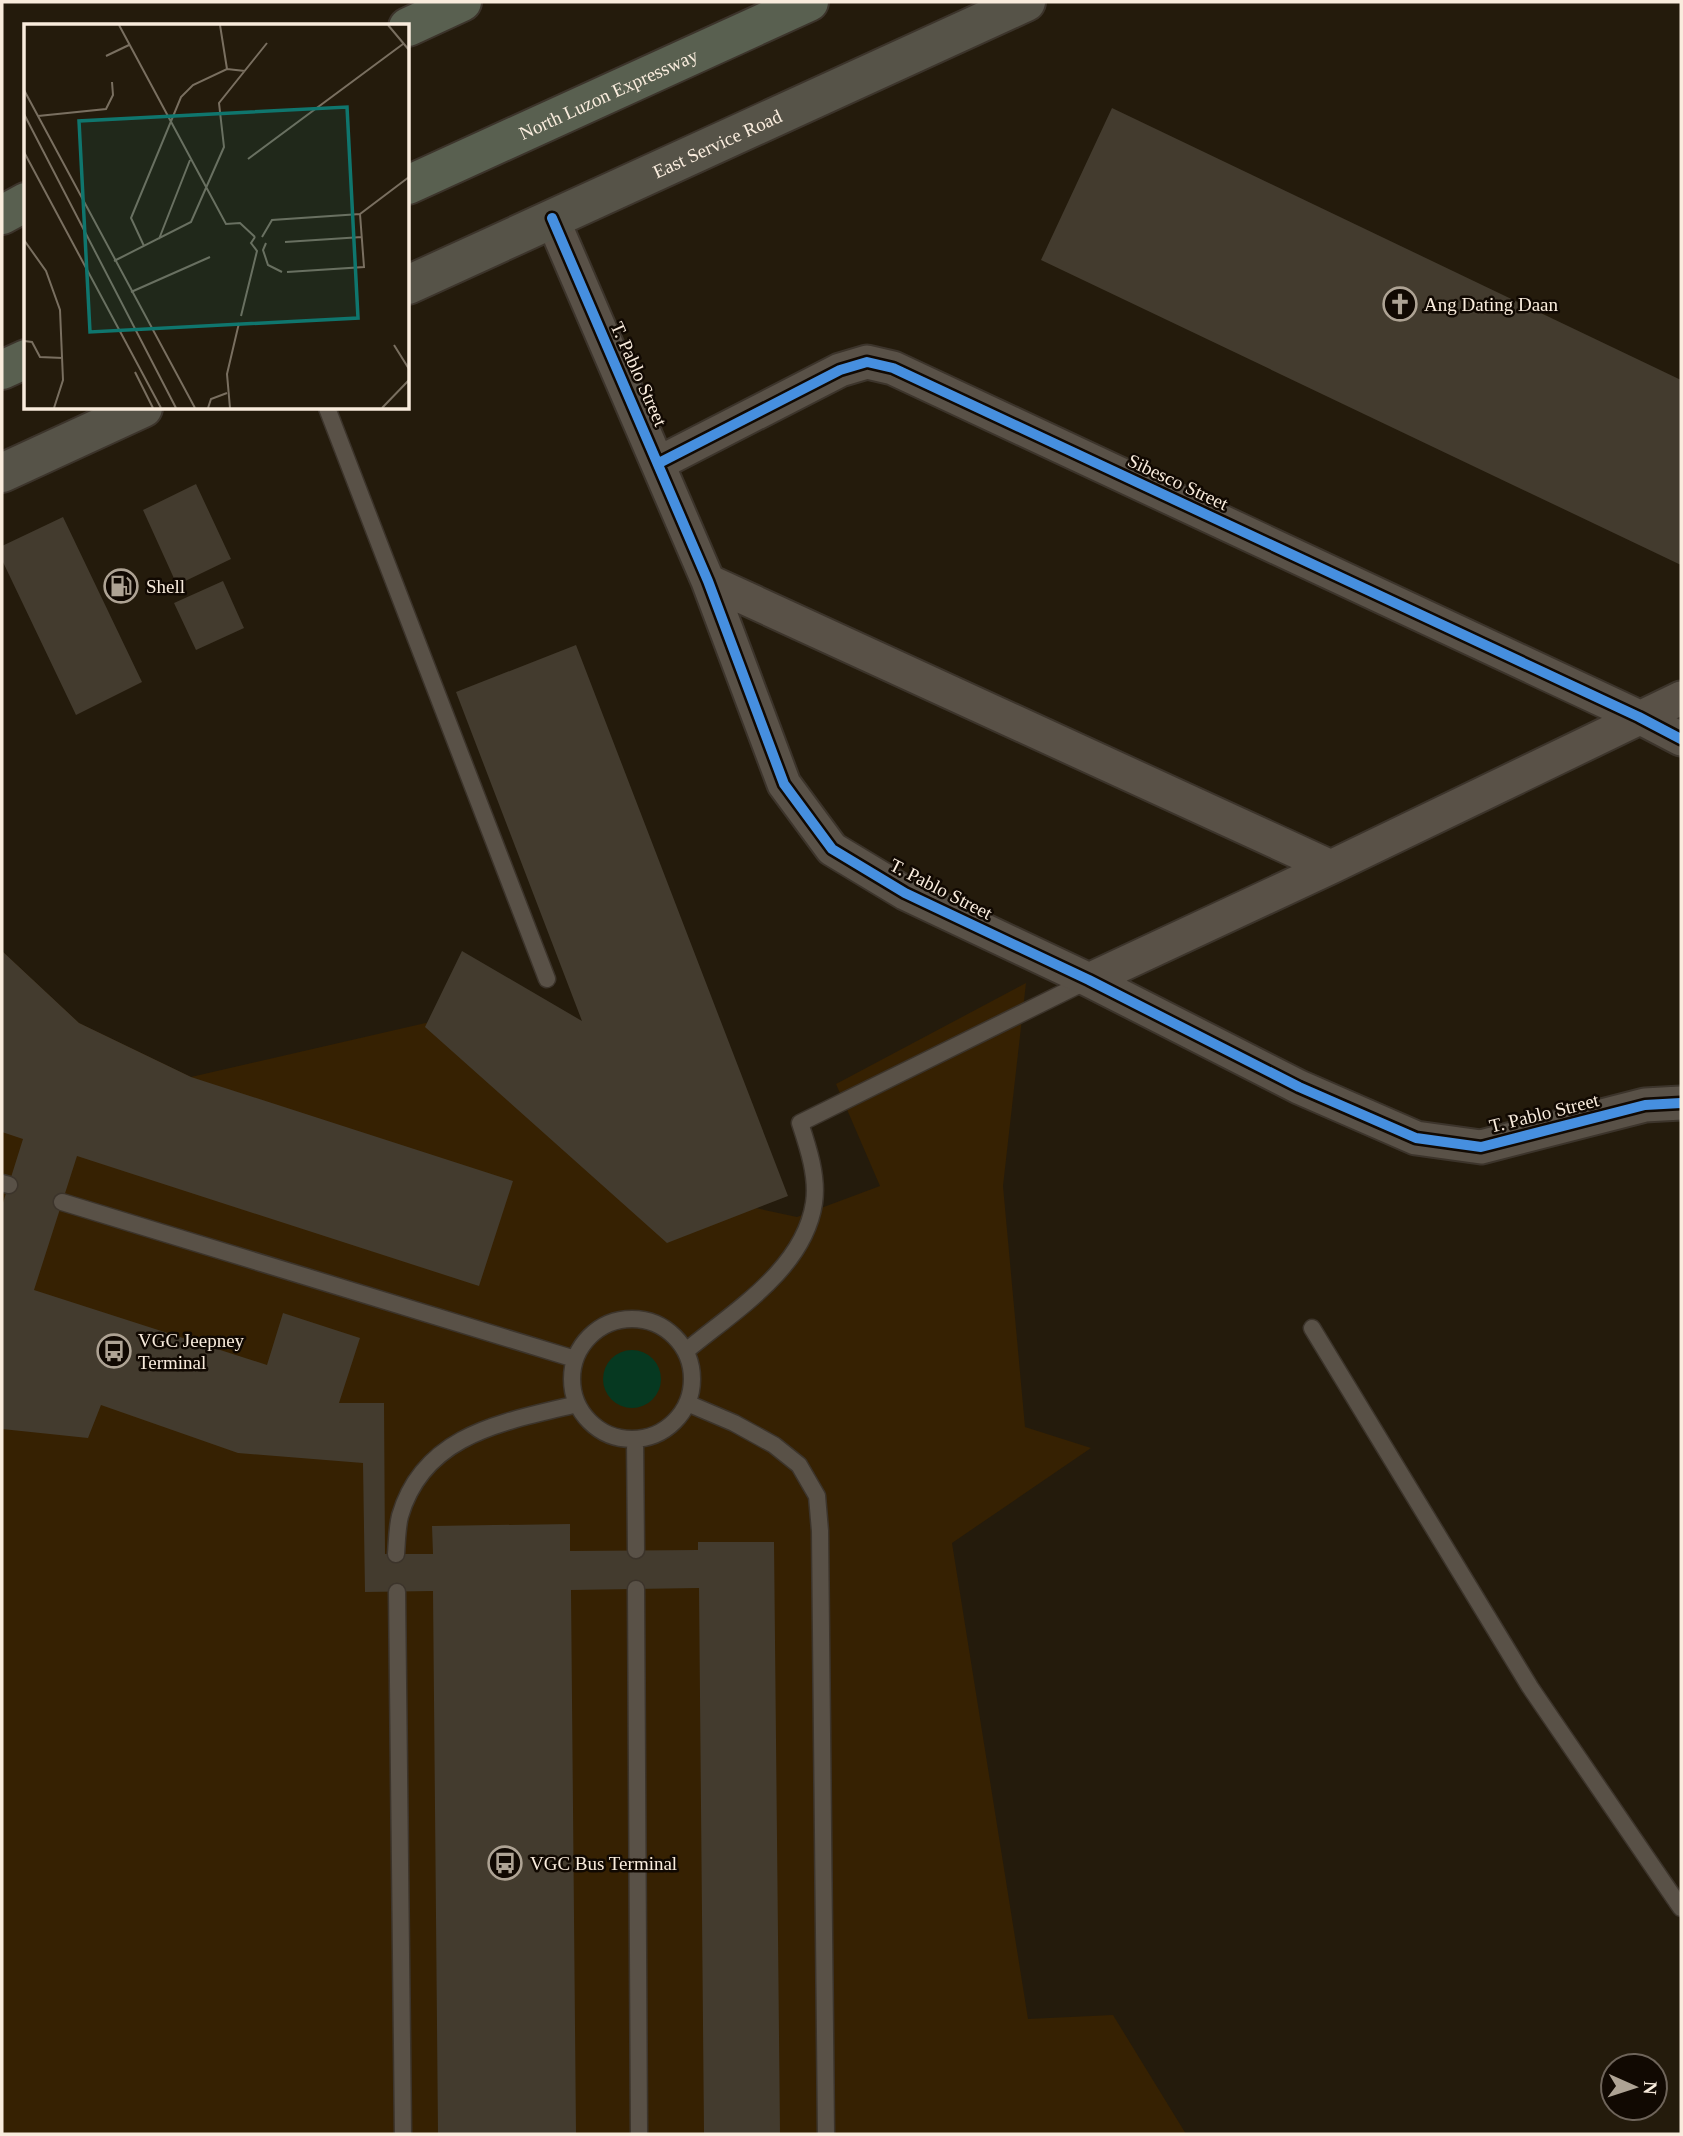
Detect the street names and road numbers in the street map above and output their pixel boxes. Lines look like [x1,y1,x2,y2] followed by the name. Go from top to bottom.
[515,44,701,144] street label: North Luzon Expressway
[649,105,785,182] street label: East Service Road
[607,319,672,430] street label: T. Pablo Street
[1125,450,1232,515] street label: Sibesco Street
[886,854,996,924] street label: T. Pablo Street
[1487,1089,1602,1137] street label: T. Pablo Street

